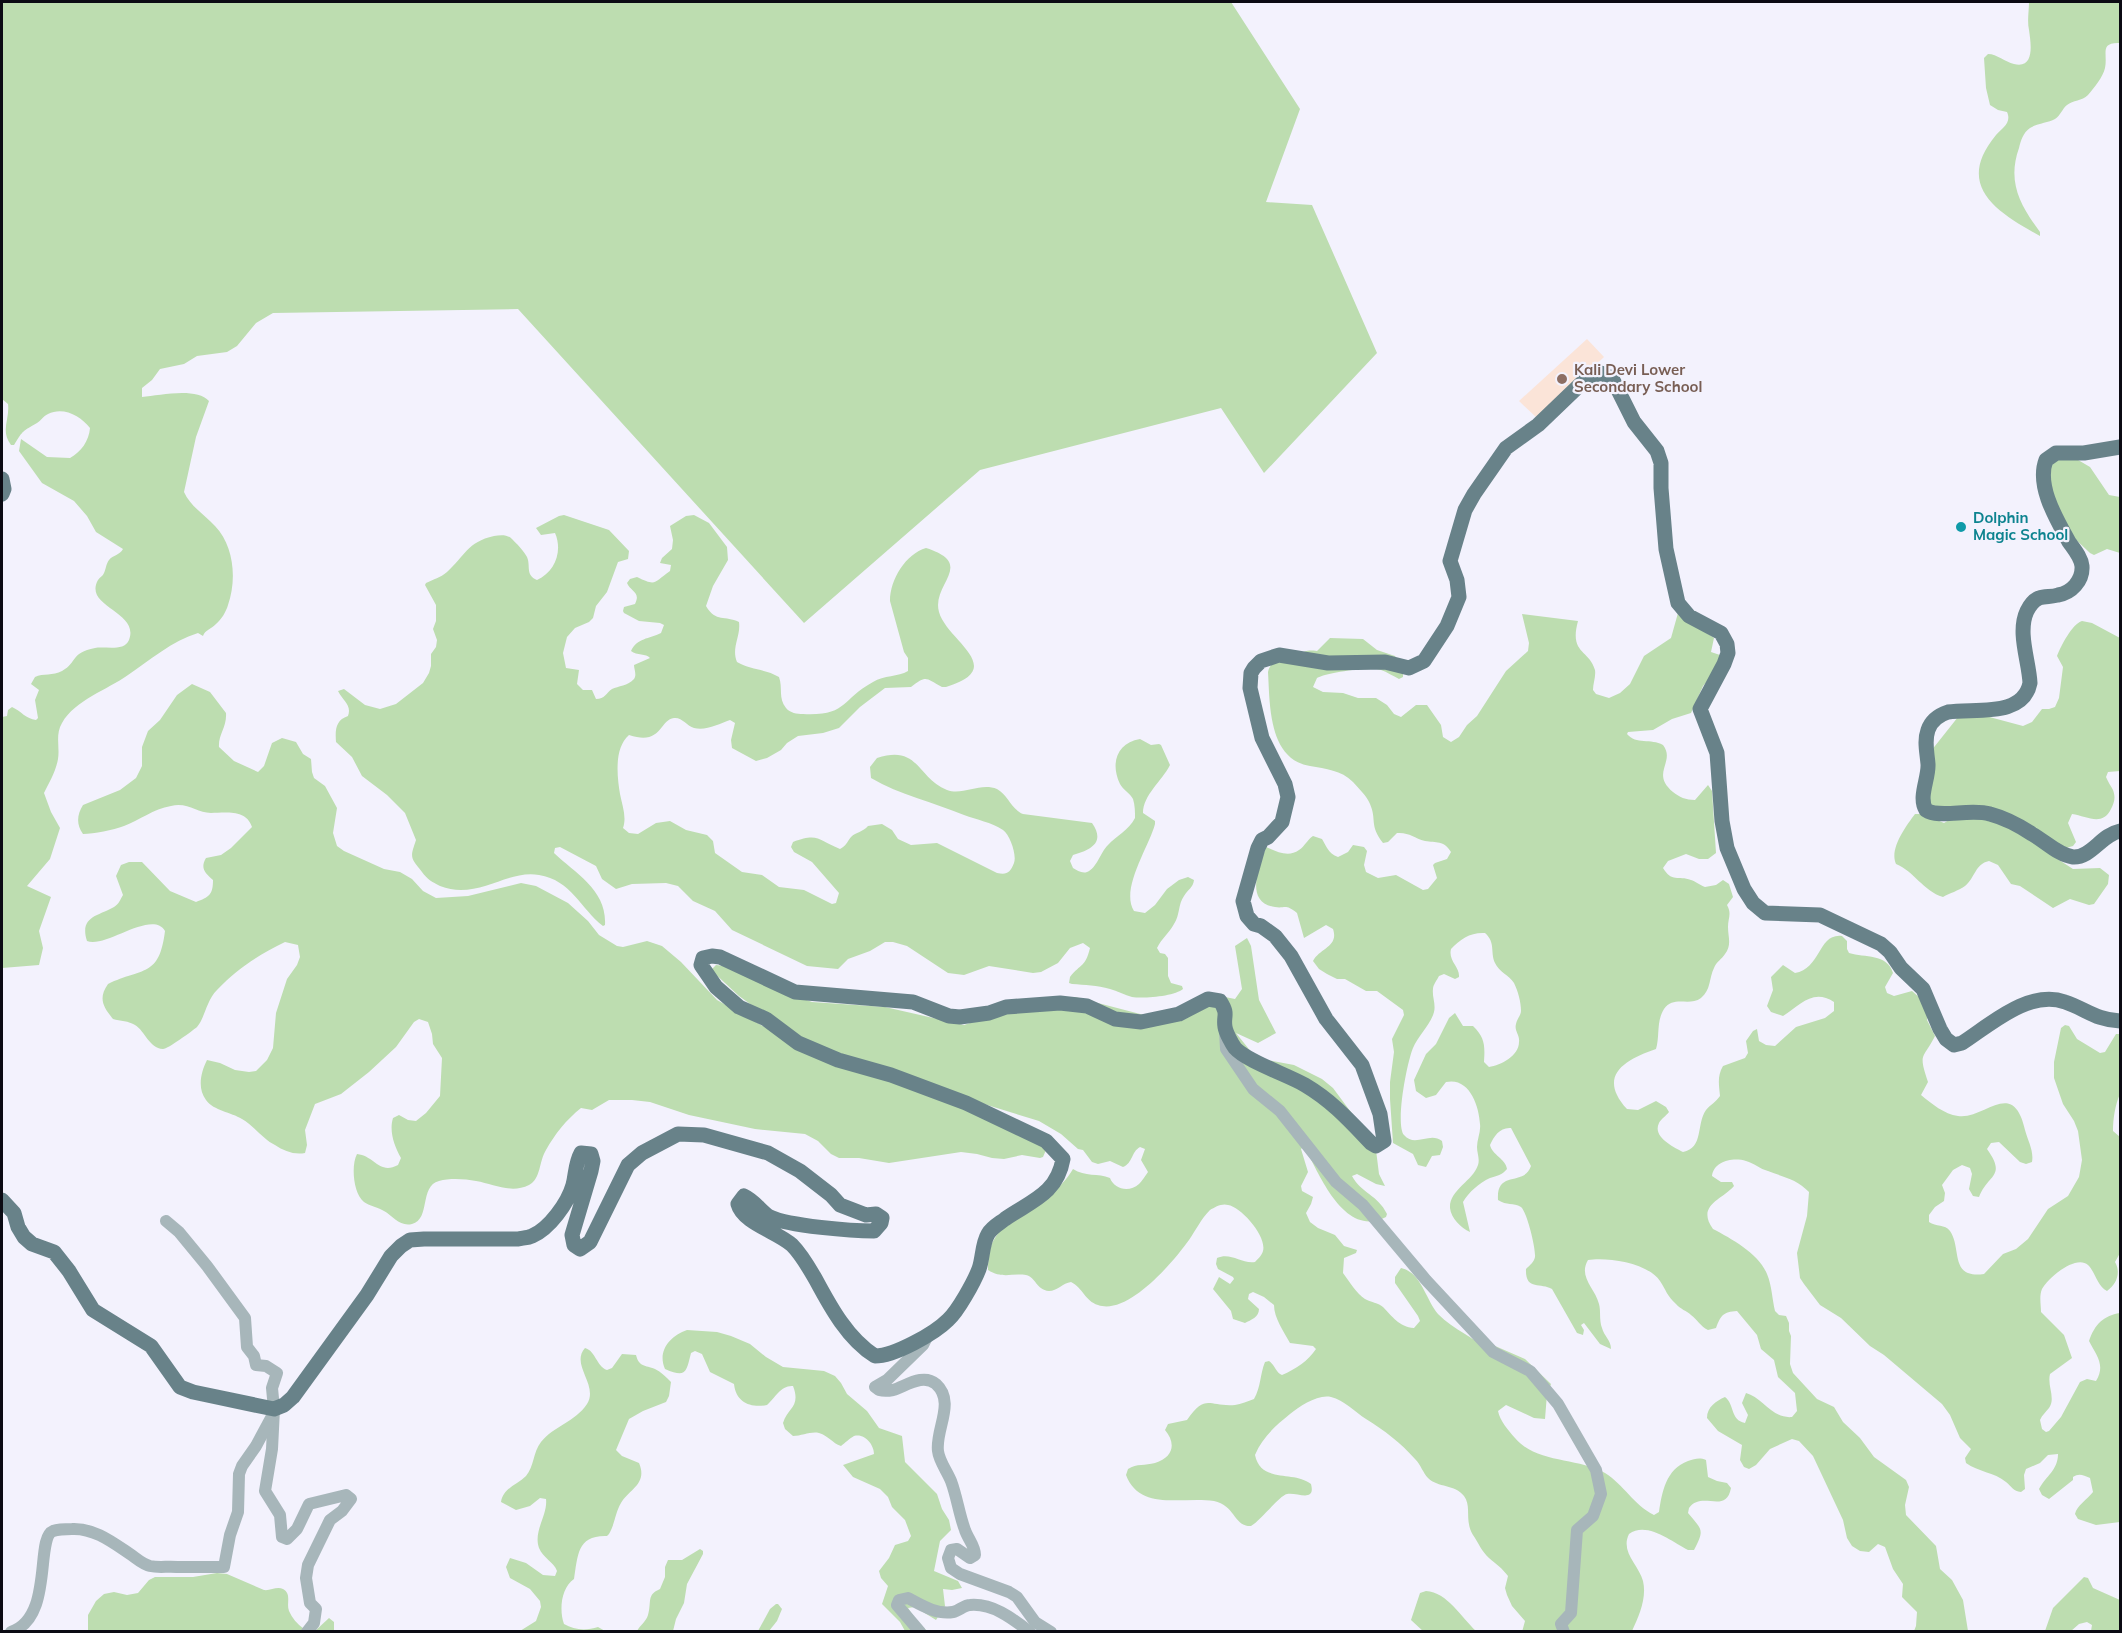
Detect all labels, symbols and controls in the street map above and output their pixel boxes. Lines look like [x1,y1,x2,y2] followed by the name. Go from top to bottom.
[1574,360,1702,396] place label: Kali Devi Lower Secondary School
[1555,372,1569,386] marker: Kali Devi Lower Secondary School
[1973,508,2068,544] place label: Dolphin Magic School
[1954,520,1968,534] marker: Dolphin Magic School

